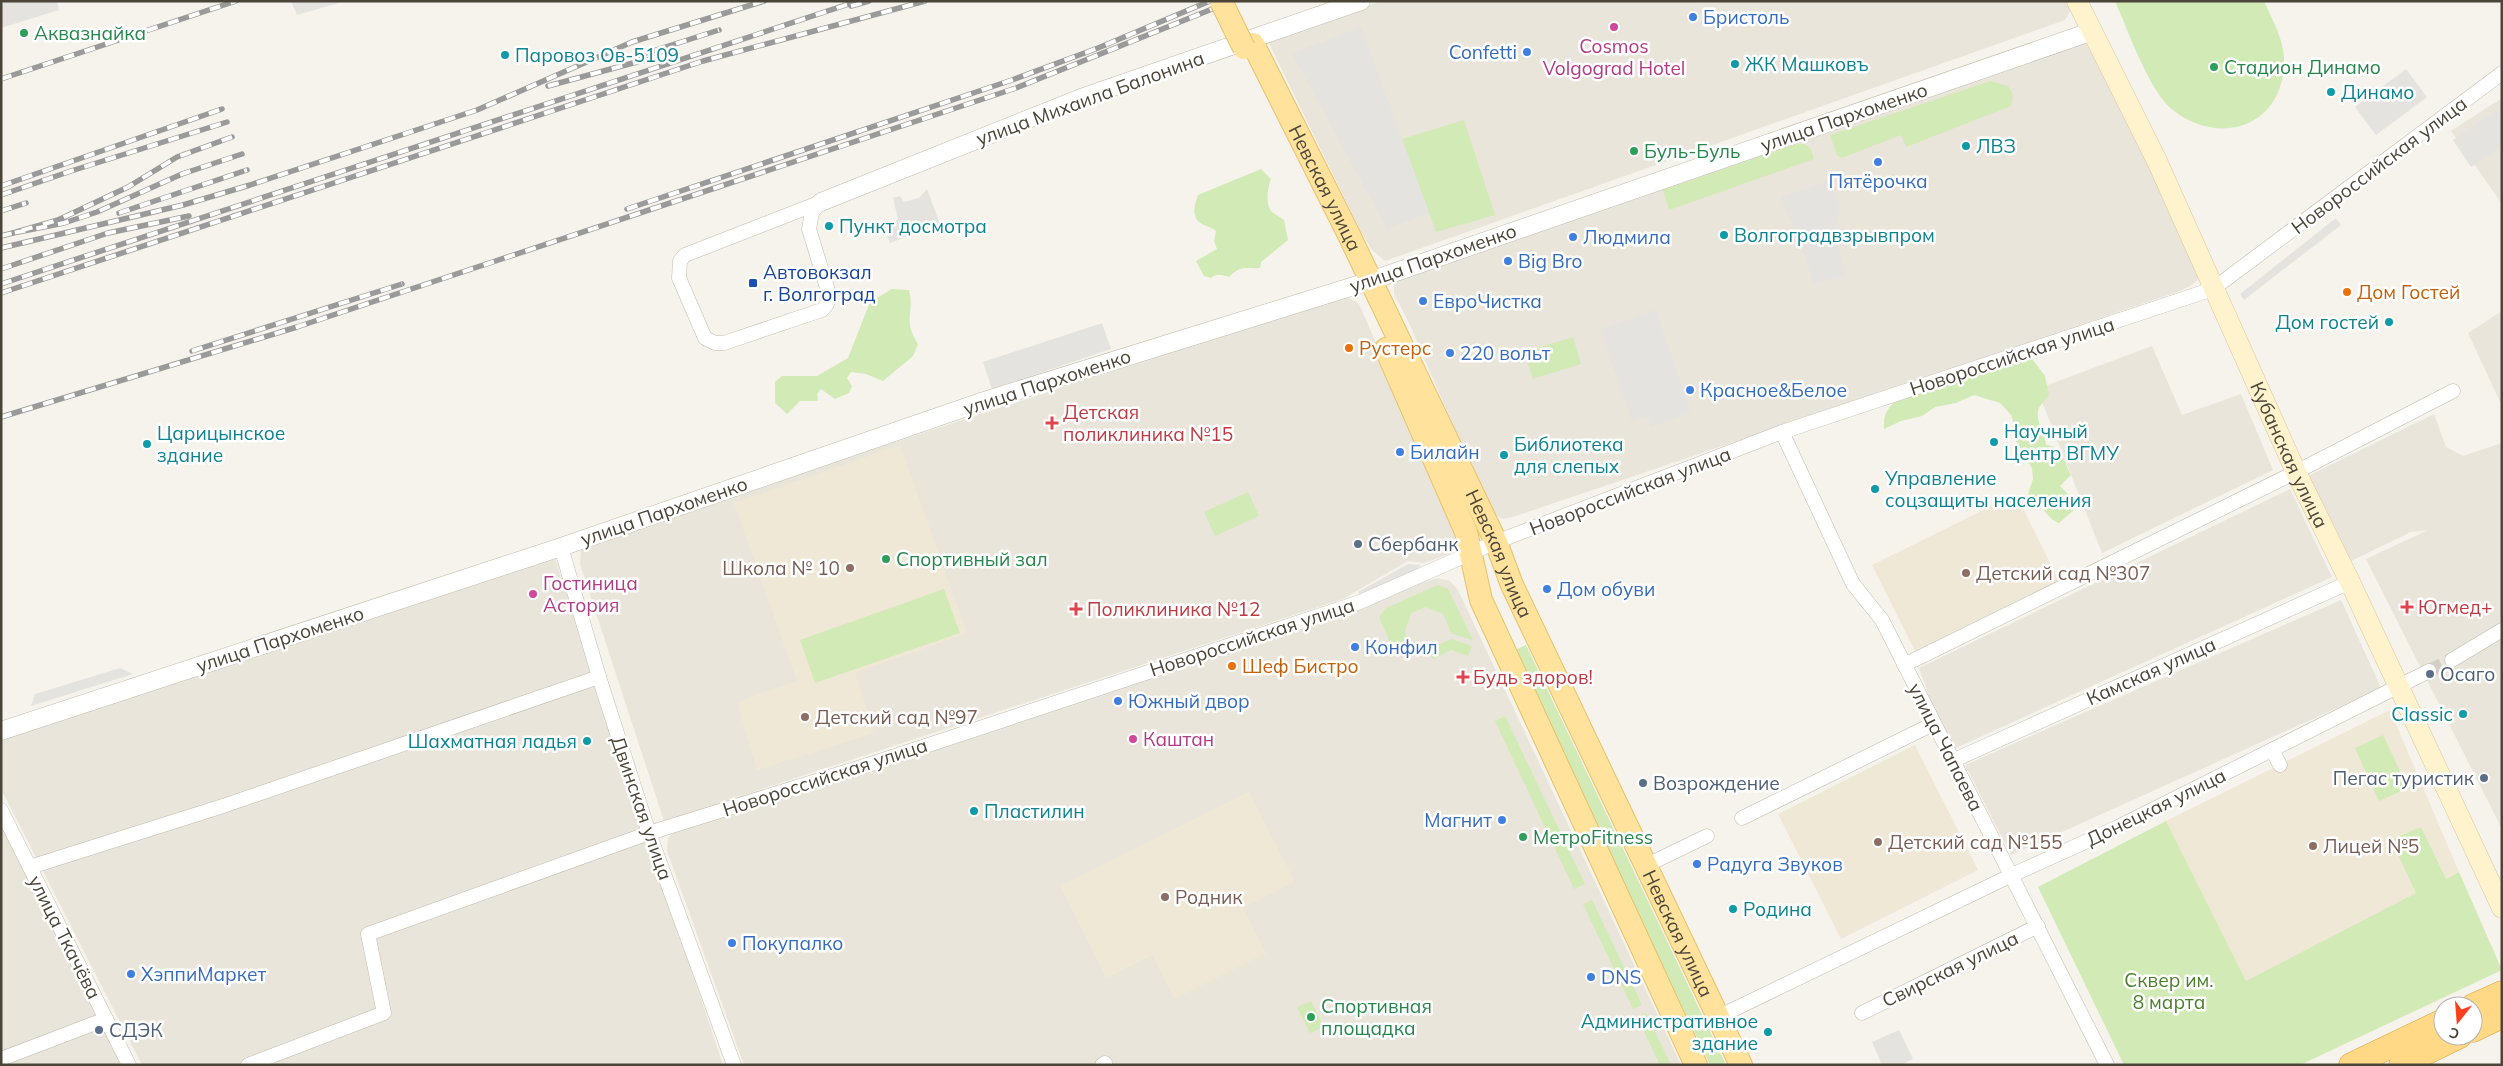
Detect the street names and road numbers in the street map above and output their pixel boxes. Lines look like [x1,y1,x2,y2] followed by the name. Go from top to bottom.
[973,46,1207,150] street label: улица Михаила Балонина
[1757,77,1931,157] street label: улица Пархоменко
[2286,91,2472,239] street label: Новороссийская улица
[1284,121,1367,255] street label: Невская улица
[1346,218,1520,298] street label: улица Пархоменко
[1907,312,2117,400] street label: Новороссийская улица
[960,344,1134,420] street label: улица Пархоменко
[2245,378,2334,532] street label: Кубанская улица
[1526,441,1734,541] street label: Новороссийская улица
[577,471,751,551] street label: улица Пархоменко
[1461,485,1538,622] street label: Невская улица
[1147,593,1357,681] street label: Новороссийская улица
[193,601,367,677] street label: улица Пархоменко
[2083,632,2219,710] street label: Камская улица
[1903,679,1989,815] street label: улица Чапаева
[606,733,678,883] street label: Двинская улица
[720,733,930,821] street label: Новороссийская улица
[2082,763,2230,851] street label: Донецкая улица
[1638,866,1719,1001] street label: Невская улица
[24,871,106,1003] street label: улица Ткачёва
[1878,926,2022,1012] street label: Свирская улица

